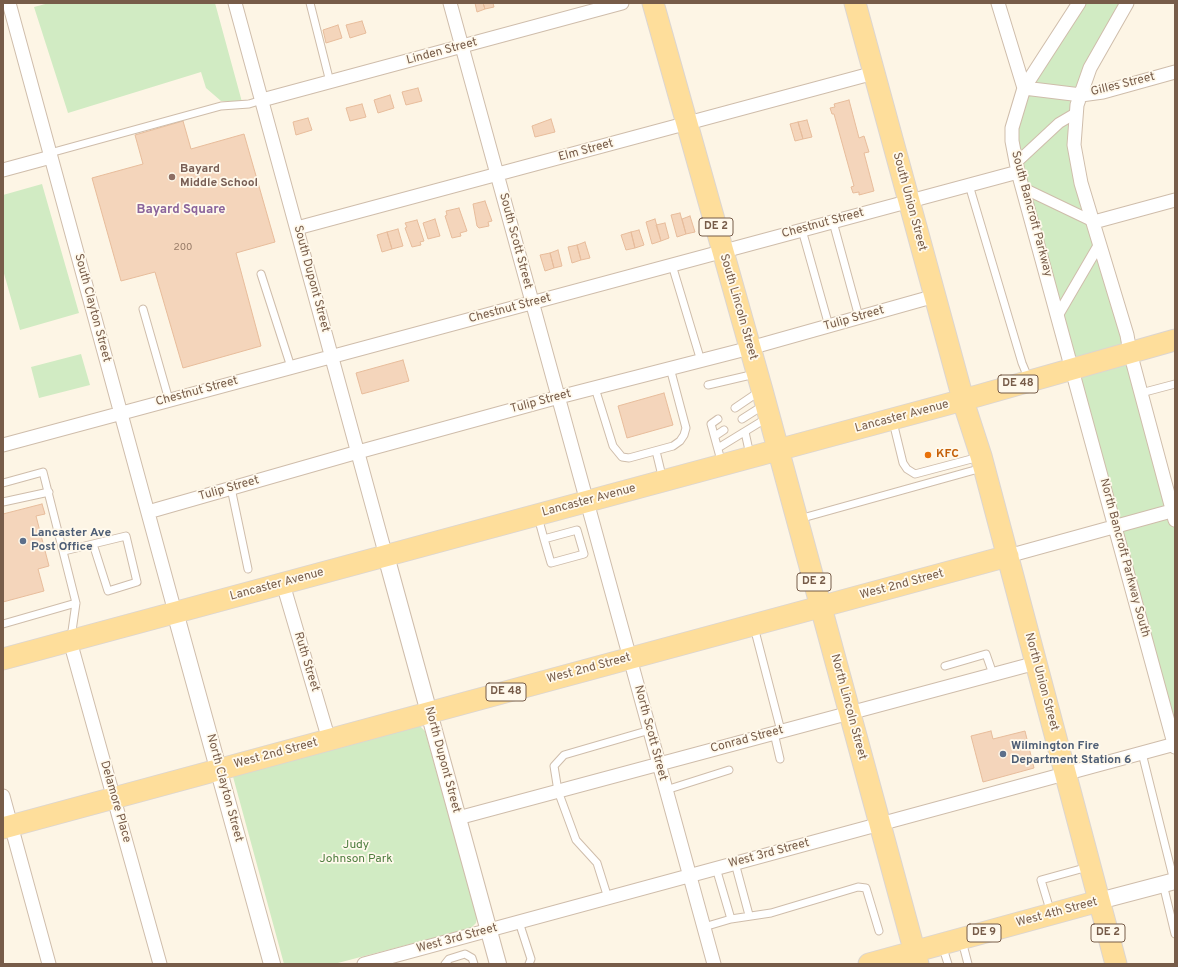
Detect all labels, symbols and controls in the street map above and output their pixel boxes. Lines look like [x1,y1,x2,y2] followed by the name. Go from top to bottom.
[405,36,479,68] street label: Linden Street
[1090,70,1156,100] street label: Gilles Street
[557,137,615,165] street label: Elm Street
[1007,149,1055,279] street label: South Bancroft Parkway
[889,151,929,253] street label: South Union Street
[180,163,258,191] place label: Bayard Middle School
[167,172,177,182] marker: Bayard Middle School
[495,191,535,291] street label: South Scott Street
[136,202,226,218] district label: Bayard Square
[780,206,866,242] street label: Chestnut Street
[699,218,733,236] road number: DE 2
[290,224,332,334] street label: South Dupont Street
[174,242,192,254] house number: 200
[71,252,113,364] street label: South Clayton Street
[716,252,760,362] street label: South Lincoln Street
[467,291,553,327] street label: Chestnut Street
[822,304,886,334] street label: Tulip Street
[154,374,240,410] street label: Chestnut Street
[998,375,1038,393] road number: DE 48
[509,387,573,417] street label: Tulip Street
[854,398,950,436] street label: Lancaster Avenue
[936,448,959,462] place label: KFC
[923,450,933,460] marker: KFC
[197,474,261,504] street label: Tulip Street
[1096,477,1152,639] street label: North Bancroft Parkway South
[541,482,637,520] street label: Lancaster Avenue
[31,527,111,555] place label: Lancaster Ave Post Office
[18,536,28,546] marker: Lancaster Ave Post Office
[229,566,325,604] street label: Lancaster Avenue
[859,567,945,603] street label: West 2nd Street
[797,573,831,591] road number: DE 2
[290,631,322,693] street label: Ruth Street
[1021,631,1061,733] street label: North Union Street
[546,651,632,687] street label: West 2nd Street
[827,652,869,762] street label: North Lincoln Street
[486,683,526,701] road number: DE 48
[630,684,670,782] street label: North Scott Street
[421,705,463,815] street label: North Dupont Street
[709,723,785,757] street label: Conrad Street
[203,732,245,844] street label: North Clayton Street
[233,736,319,772] street label: West 2nd Street
[1011,740,1131,768] place label: Wilmington Fire Department Station 6
[998,749,1008,759] marker: Wilmington Fire Department Station 6
[96,759,134,845] street label: Delamore Place
[727,836,811,872] street label: West 3rd Street
[319,839,393,867] park label: Judy Johnson Park
[1015,895,1099,931] street label: West 4th Street
[415,921,499,957] street label: West 3rd Street
[967,924,1001,942] road number: DE 9
[1091,924,1125,942] road number: DE 2

